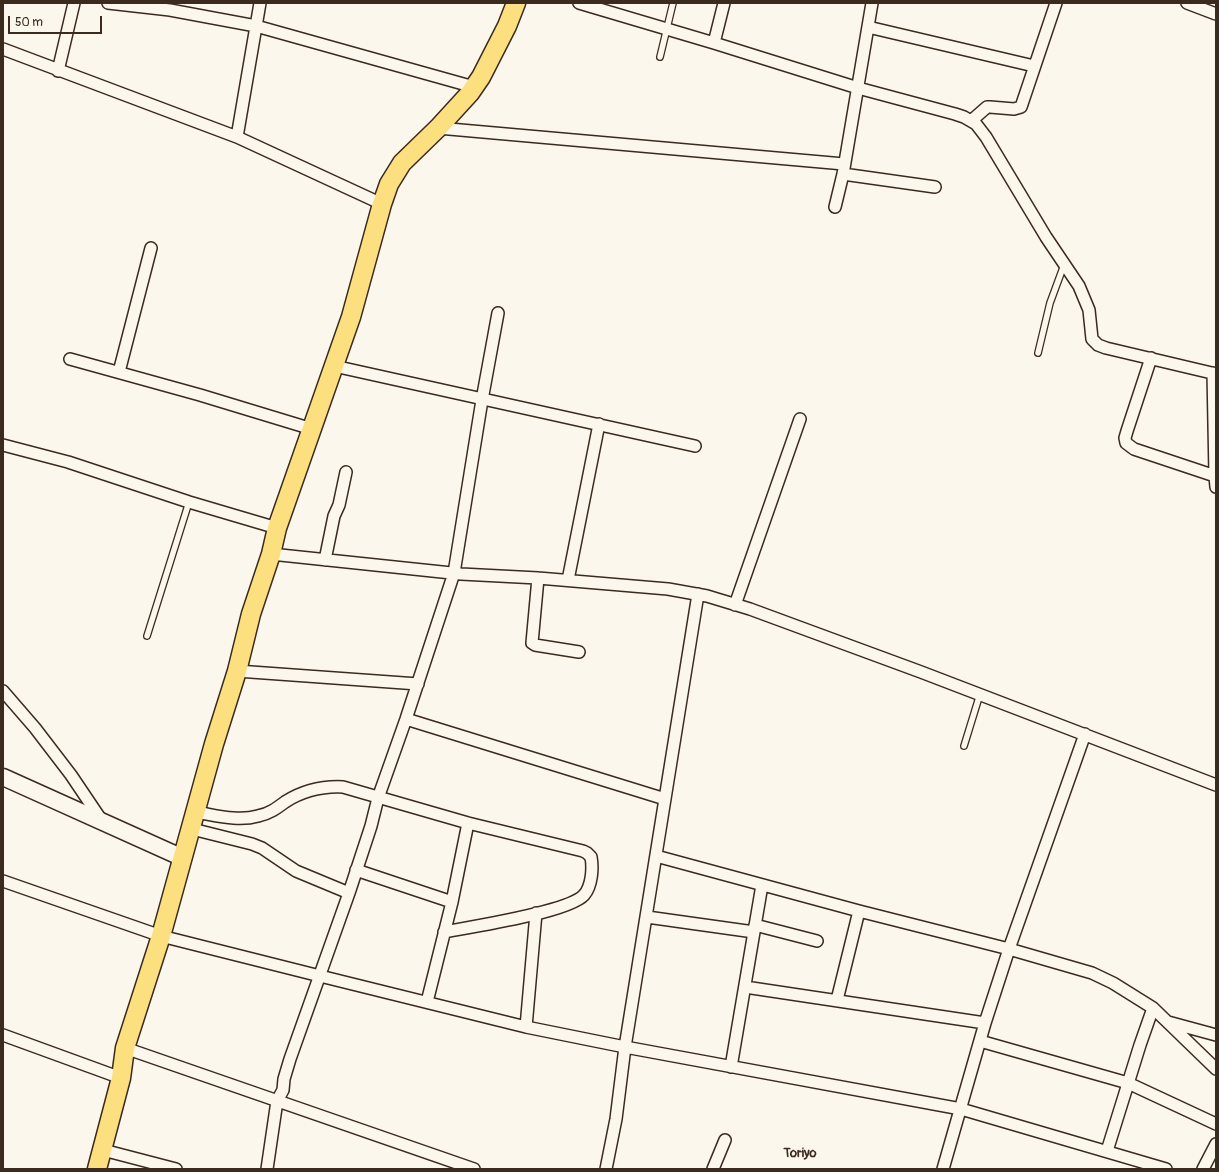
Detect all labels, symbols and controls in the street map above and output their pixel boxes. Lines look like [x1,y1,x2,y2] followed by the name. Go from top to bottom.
[10,8,104,34] scale bar
[15,15,43,30] text: 50 m
[783,1146,817,1162] district label: Toriyo

